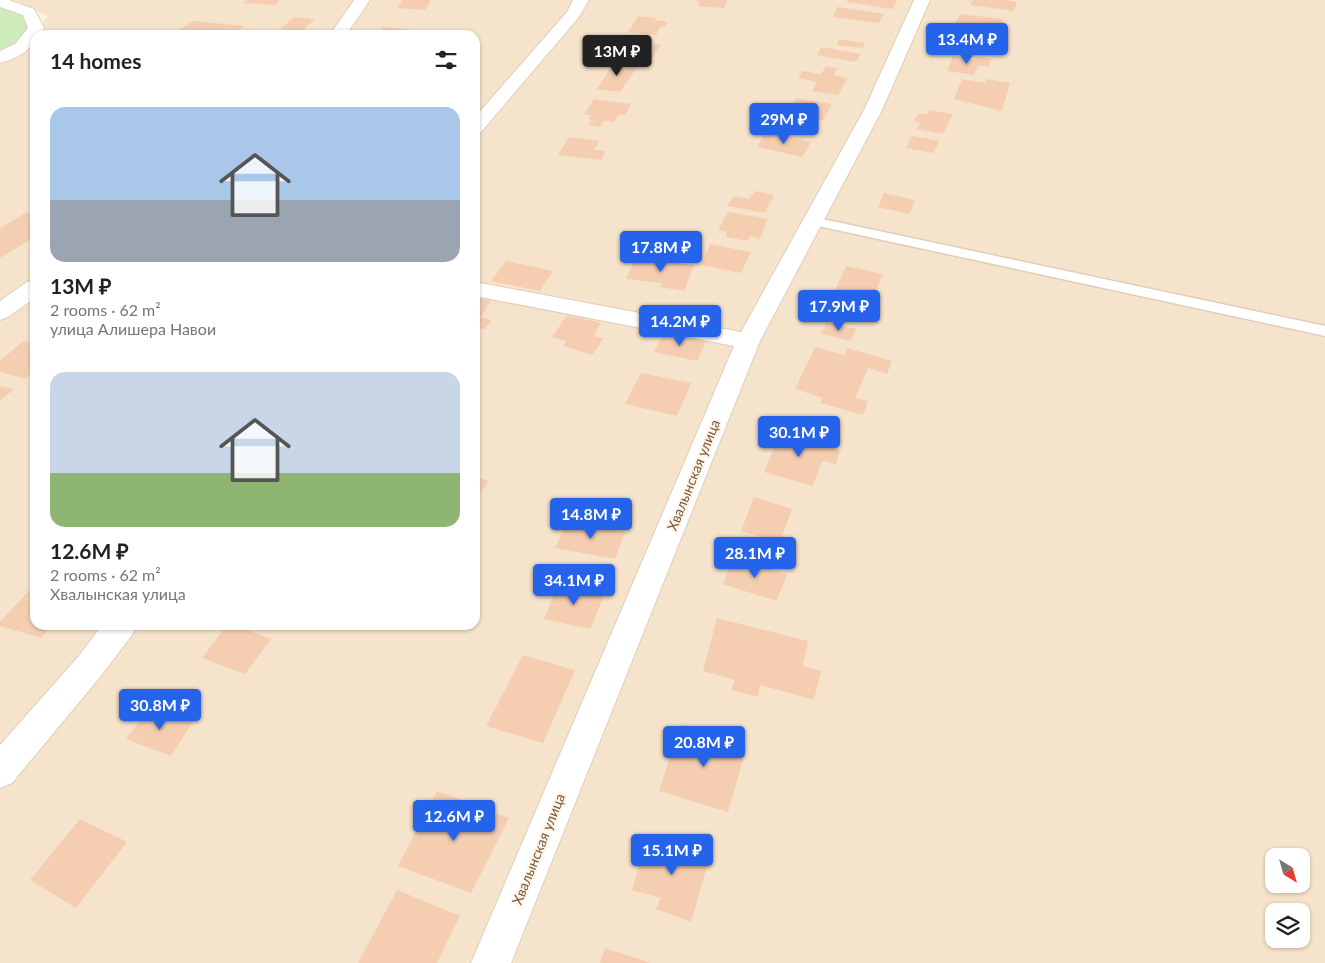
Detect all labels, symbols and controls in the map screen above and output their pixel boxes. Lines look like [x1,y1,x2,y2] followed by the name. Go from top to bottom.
[921,22,1013,65] pin: 13.4M ₽
[937,29,997,48] text: 13.4M ₽
[582,34,652,77] pin: 13M ₽
[594,41,640,60] text: 13M ₽
[432,46,460,74] icon: filters
[50,48,141,73] text: 14 homes
[749,102,819,145] pin: 29M ₽
[761,109,807,128] text: 29M ₽
[210,140,300,230] icon: home
[615,230,707,273] pin: 17.8M ₽
[631,237,691,256] text: 17.8M ₽
[50,273,112,298] text: 13M ₽
[793,290,885,332] pin: 17.9M ₽
[809,296,869,315] text: 17.9M ₽
[50,300,161,319] text: 2 rooms · 62 m²
[634,304,726,347] pin: 14.2M ₽
[650,311,710,330] text: 14.2M ₽
[50,319,216,338] text: улица Алишера Навои
[210,405,300,495] icon: home
[753,416,845,458] pin: 30.1M ₽
[663,417,723,533] street label: Хвалынская улица
[769,422,829,441] text: 30.1M ₽
[545,498,637,540] pin: 14.8M ₽
[561,504,621,523] text: 14.8M ₽
[709,536,801,579] pin: 28.1M ₽
[50,538,129,563] text: 12.6M ₽
[725,543,785,562] text: 28.1M ₽
[528,564,620,606] pin: 34.1M ₽
[50,565,161,584] text: 2 rooms · 62 m²
[544,570,604,589] text: 34.1M ₽
[50,584,186,603] text: Хвалынская улица
[114,688,206,731] pin: 30.8M ₽
[130,695,190,714] text: 30.8M ₽
[658,726,750,768] pin: 20.8M ₽
[674,732,734,751] text: 20.8M ₽
[508,791,568,907] street label: Хвалынская улица
[408,800,500,842] pin: 12.6M ₽
[424,806,484,825] text: 12.6M ₽
[626,834,718,876] pin: 15.1M ₽
[642,840,702,859] text: 15.1M ₽
[1265,848,1310,892] north arrow
[1265,848,1310,948] map controls
[1265,903,1310,948] button: layers

